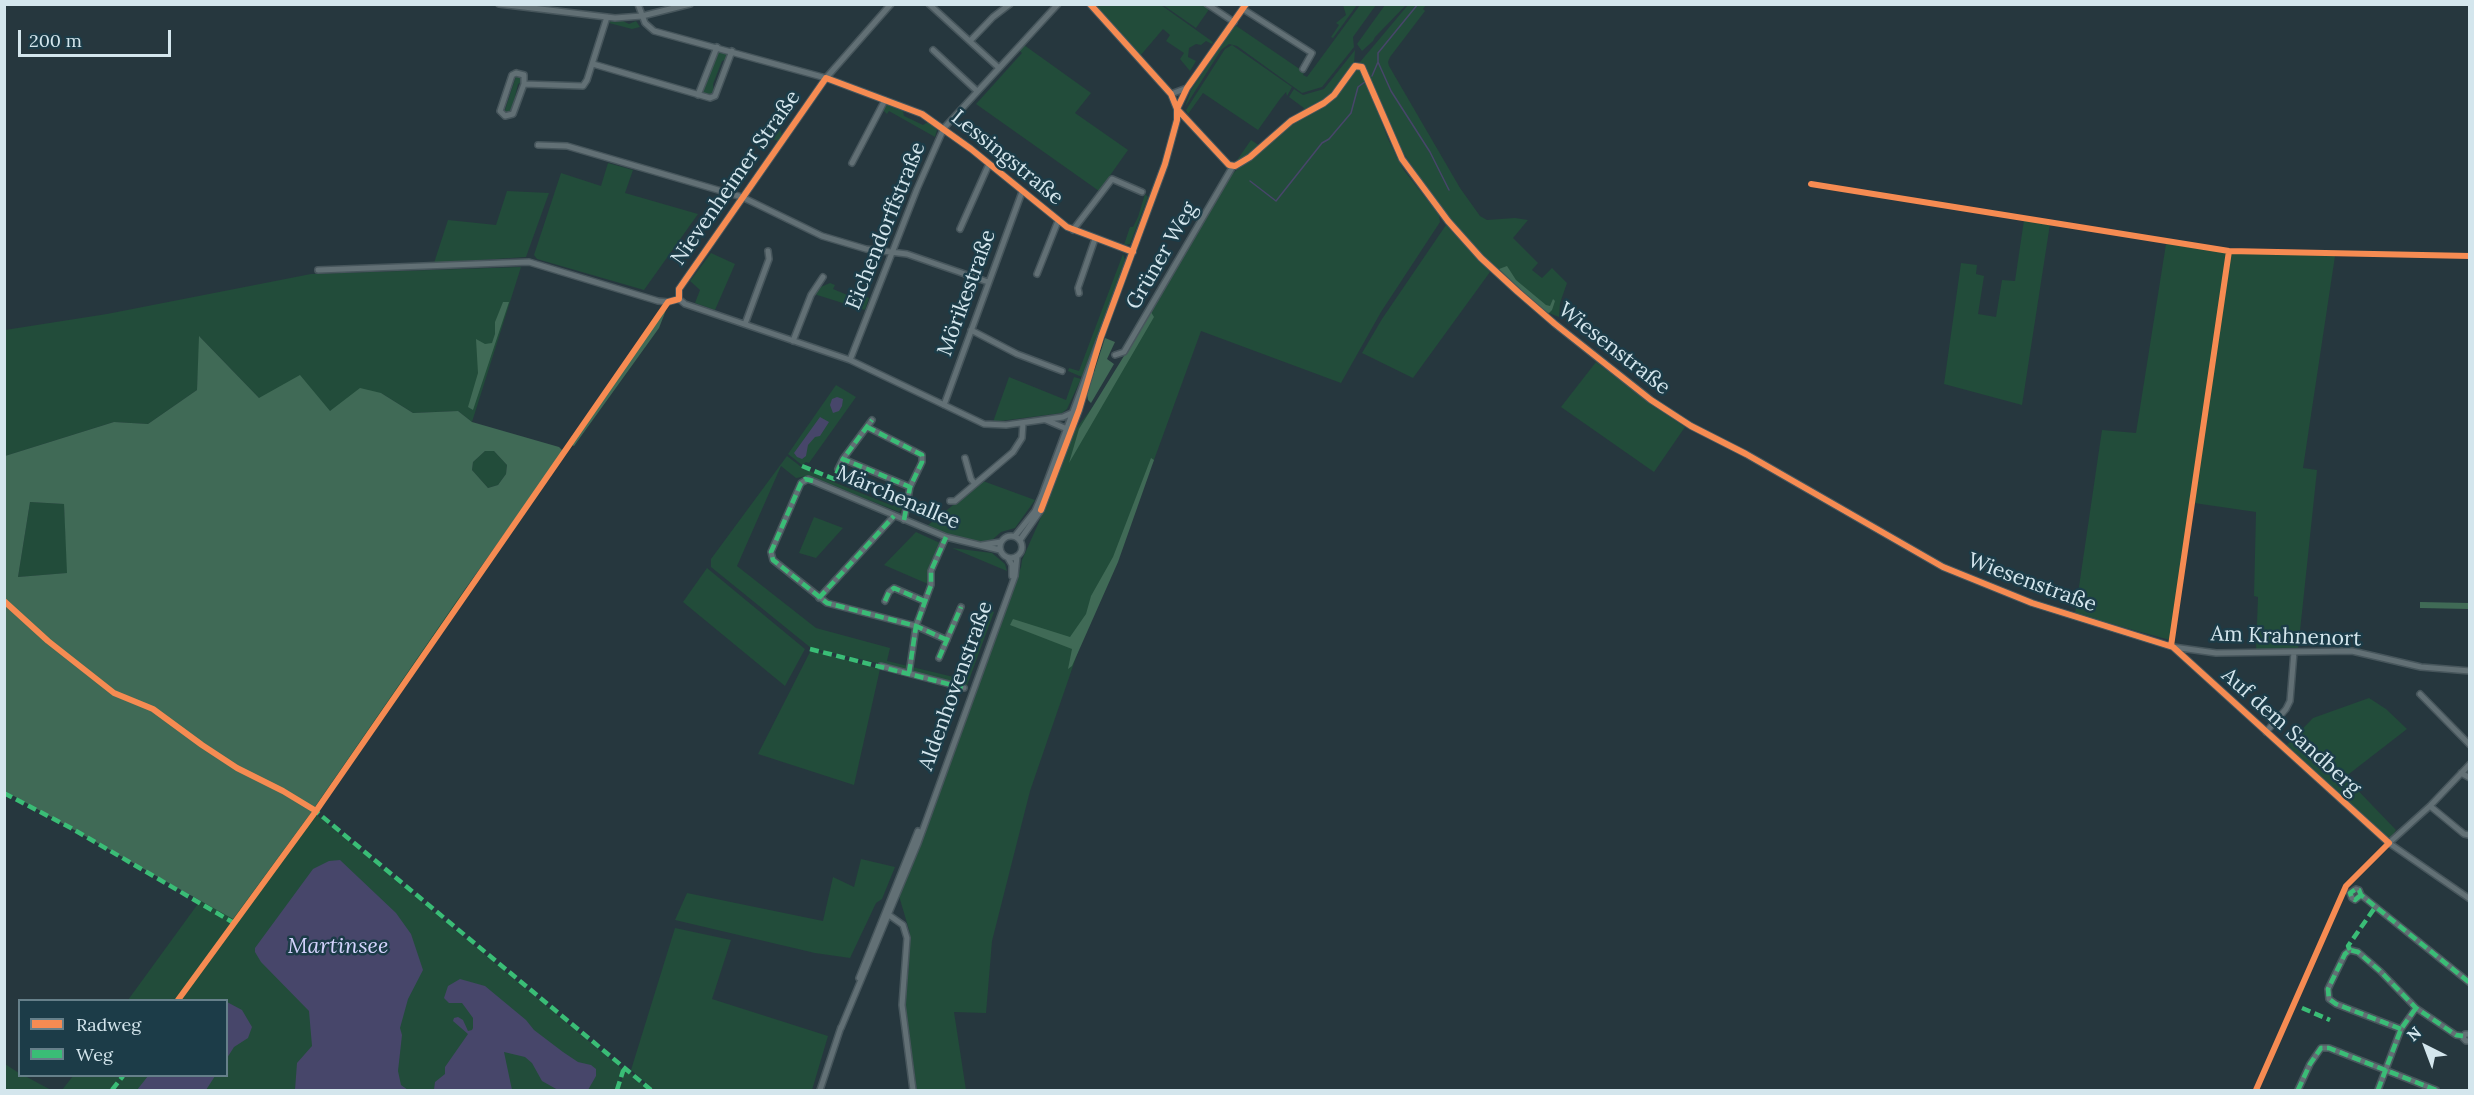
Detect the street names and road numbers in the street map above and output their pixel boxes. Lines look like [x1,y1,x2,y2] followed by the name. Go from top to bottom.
[666,86,806,270] street label: Nievenheimer Straße
[946,105,1068,211] street label: Lessingstraße
[841,139,931,313] street label: Eichendorffstraße
[1121,198,1203,314] street label: Grüner Weg
[933,227,1001,359] street label: Mörikestraße
[1553,298,1675,400] street label: Wiesenstraße
[832,461,964,535] street label: Märchenallee
[1964,548,2100,618] street label: Wiesenstraße
[914,598,998,774] street label: Aldenhovenstraße
[2210,622,2362,652] street label: Am Krahnenort
[2216,663,2366,801] street label: Auf dem Sandberg

